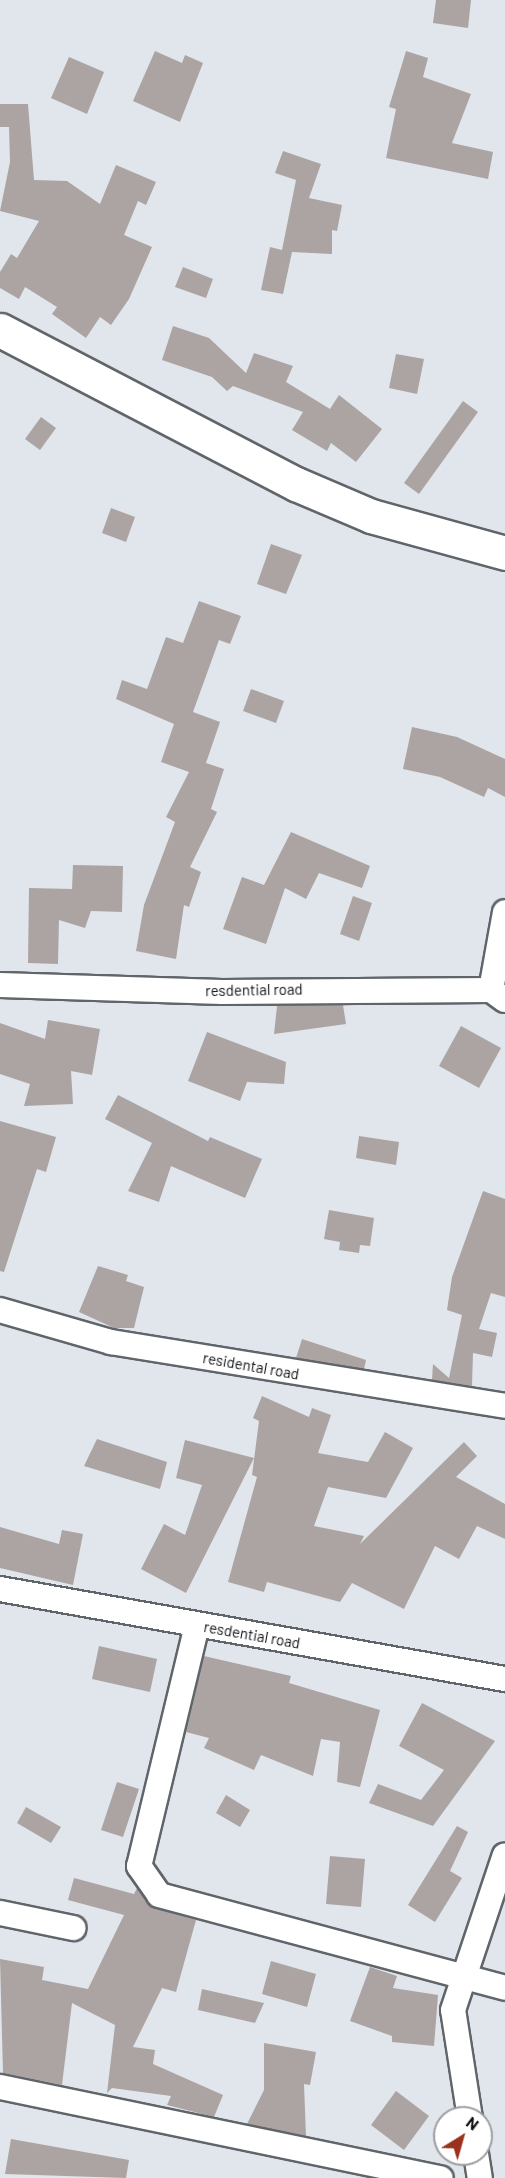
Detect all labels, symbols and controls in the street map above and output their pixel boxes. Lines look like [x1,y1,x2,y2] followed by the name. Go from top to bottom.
[205,980,303,1000] street label: resdential road
[201,1349,301,1383] street label: residental road
[202,1618,302,1652] street label: resdential road
[433,2106,493,2166] north arrow
[463,2112,483,2134] text: N

